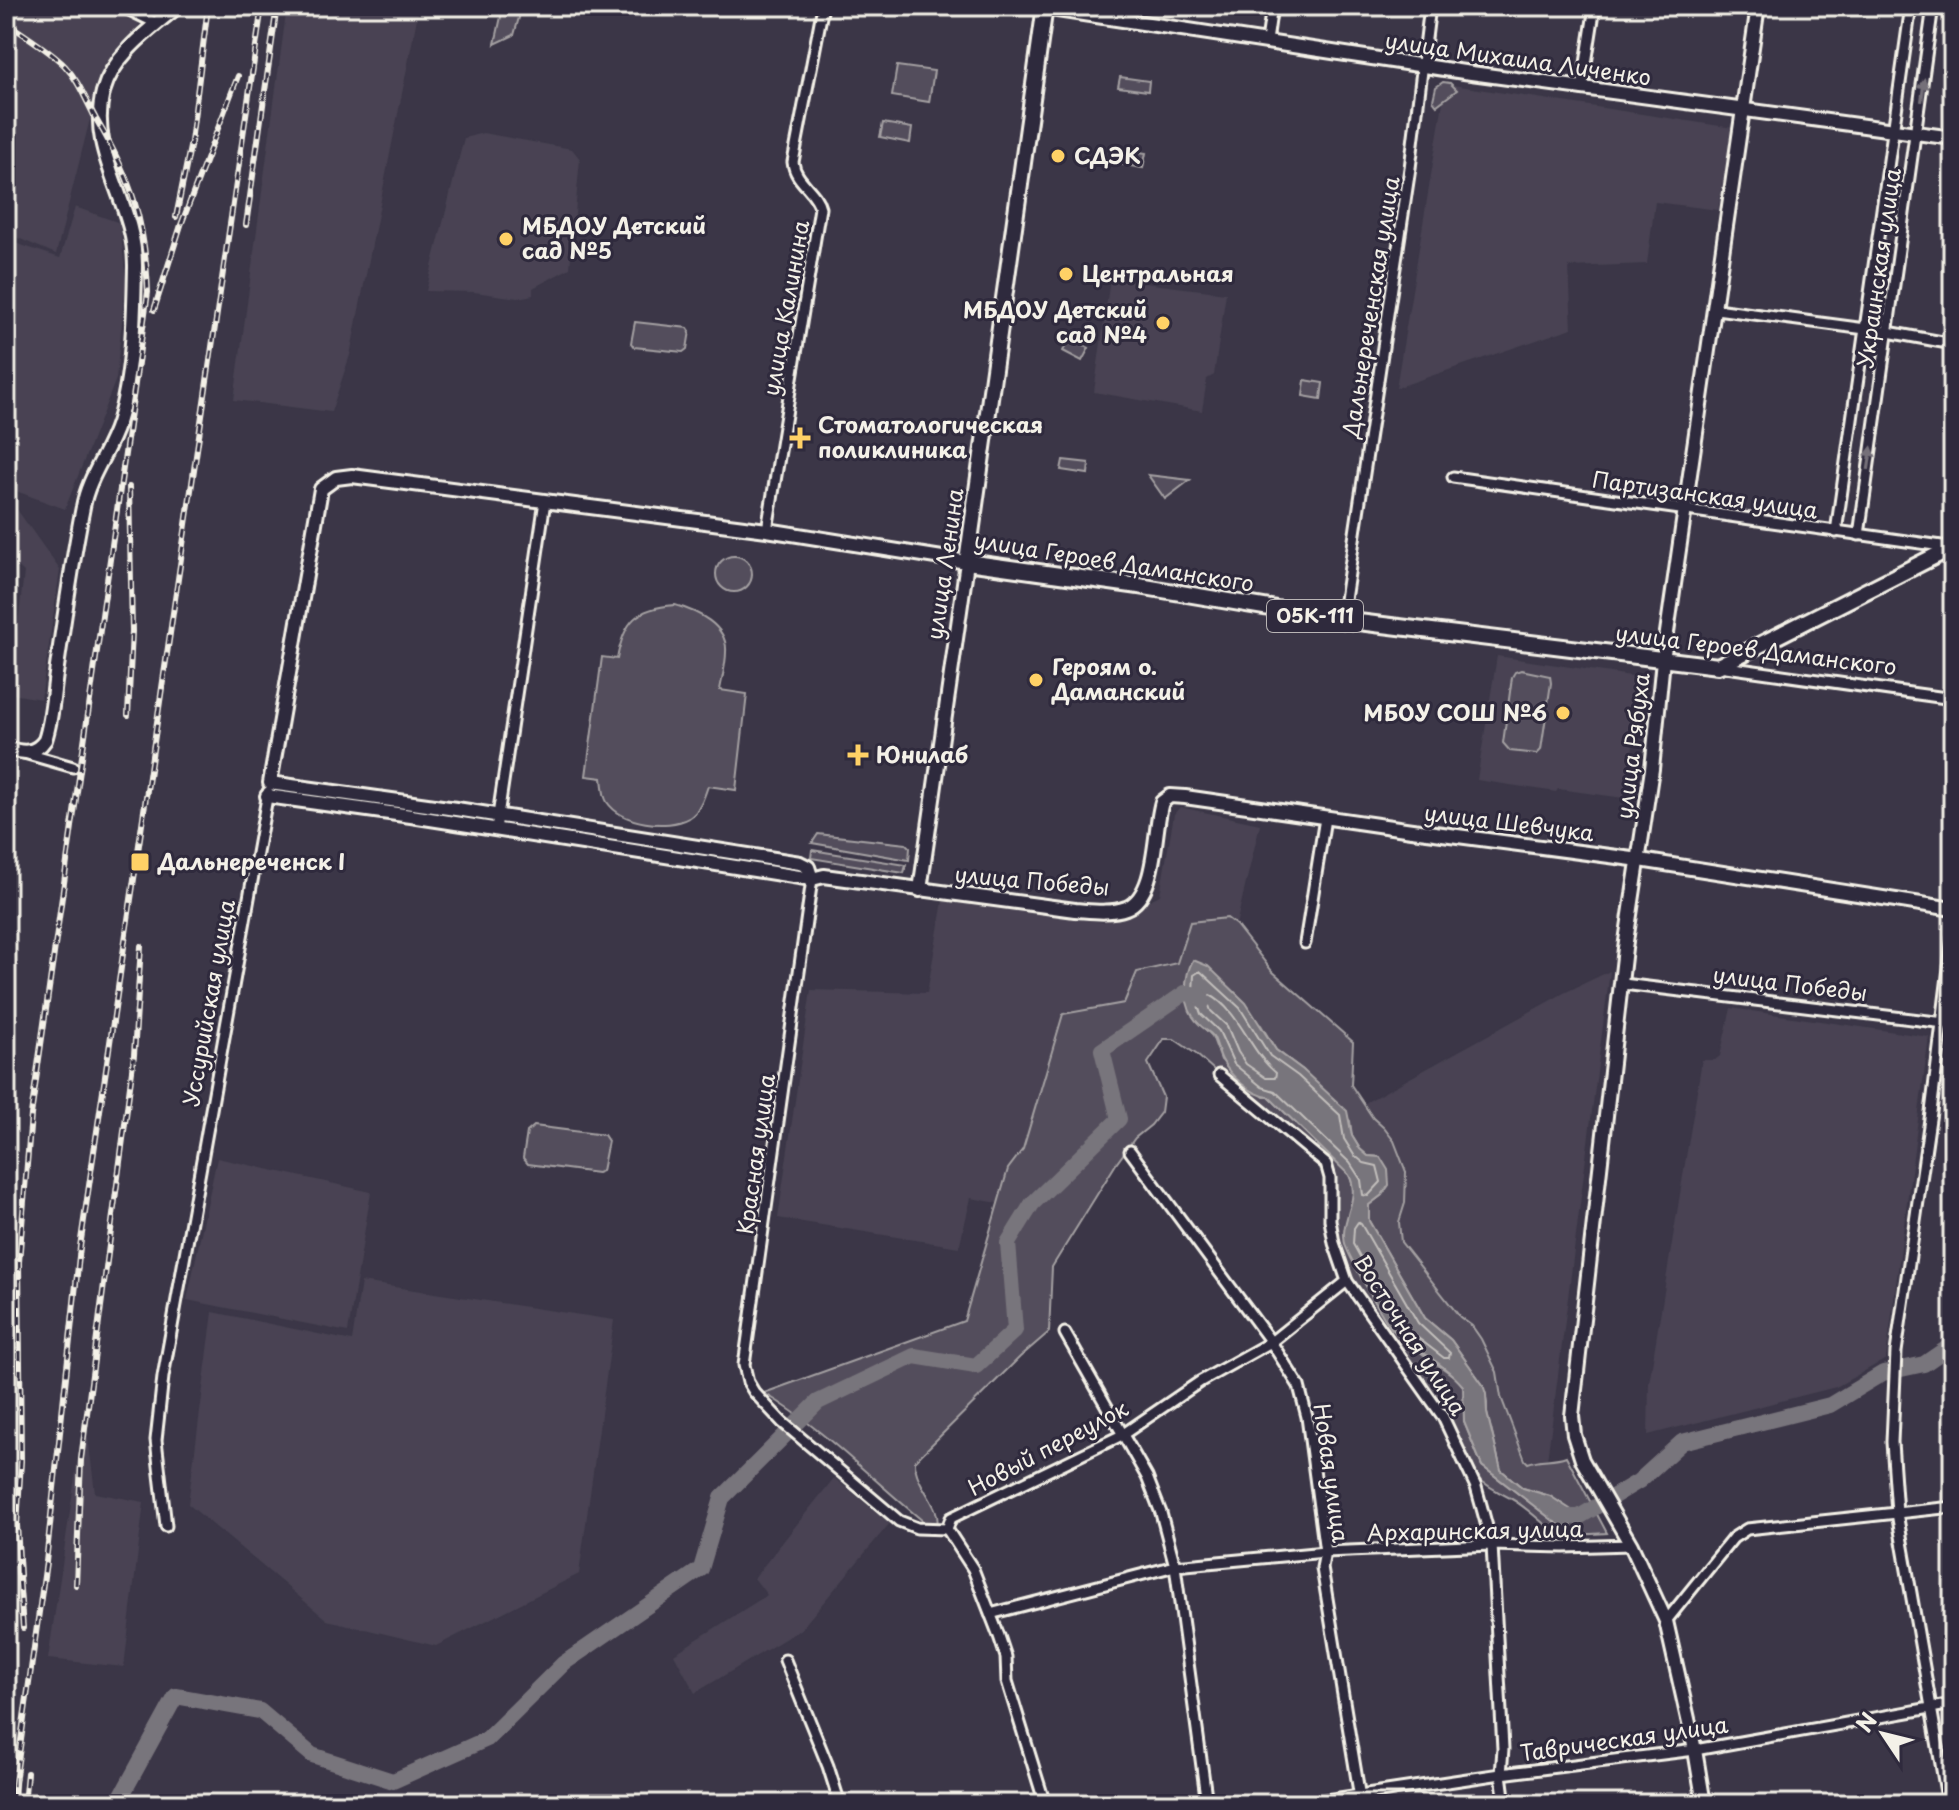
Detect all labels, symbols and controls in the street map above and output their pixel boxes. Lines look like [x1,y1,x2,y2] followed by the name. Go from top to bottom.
[1383,23,1653,93] street label: улица Михаила Личенко
[1916,77,1929,102] one-way arrow
[1074,138,1141,171] place label: СДЭК
[1049,147,1067,165] marker: СДЭК
[1847,165,1908,370] street label: Украинская улица
[1332,174,1406,441] street label: Дальнереченская улица
[522,208,706,266] place label: МБДОУ Детский сад №5
[753,217,816,398] street label: улица Калинина
[497,230,515,248] marker: МБДОУ Детский сад №5
[1082,256,1234,289] place label: Центральная
[1057,265,1075,283] marker: Центральная
[963,292,1147,350] place label: МБДОУ Детский сад №4
[1154,314,1172,332] marker: МБДОУ Детский сад №4
[818,407,1043,465] place label: Стоматологическая поликлиника
[789,427,811,449] marker: Стоматологическая поликлиника
[1864,445,1877,470] one-way arrow
[1590,461,1820,526] street label: Партизанская улица
[917,486,970,642] street label: улица Ленина
[972,522,1257,599] street label: улица Героев Даманского
[1267,600,1363,632] road number: 05К-111
[1614,615,1899,682] street label: улица Героев Даманского
[1051,649,1185,707] place label: Героям о. Даманский
[1606,670,1657,821] street label: улица Рябуха
[1027,671,1045,689] marker: Героям о. Даманский
[1364,695,1547,728] place label: МБОУ СОШ №6
[1554,704,1572,722] marker: МБОУ СОШ №6
[876,737,968,770] place label: Юнилаб
[847,744,869,766] marker: Юнилаб
[1422,795,1596,848] street label: улица Шевчука
[157,844,345,877] place label: Дальнереченск I
[129,851,151,873] marker: Дальнереченск I
[953,856,1111,903] street label: улица Победы
[173,896,242,1109] street label: Уссурийская улица
[1711,957,1869,1008] street label: улица Победы
[727,1071,782,1236] street label: Красная улица
[1347,1247,1476,1421] street label: Восточная улица
[961,1390,1134,1503] street label: Новый переулок
[1306,1401,1359,1545] street label: Новая улица
[1367,1511,1584,1548] street label: Архаринская улица
[1843,1694,1923,1774] north arrow
[1847,1705,1884,1738] text: N
[1518,1707,1730,1768] street label: Таврическая улица

